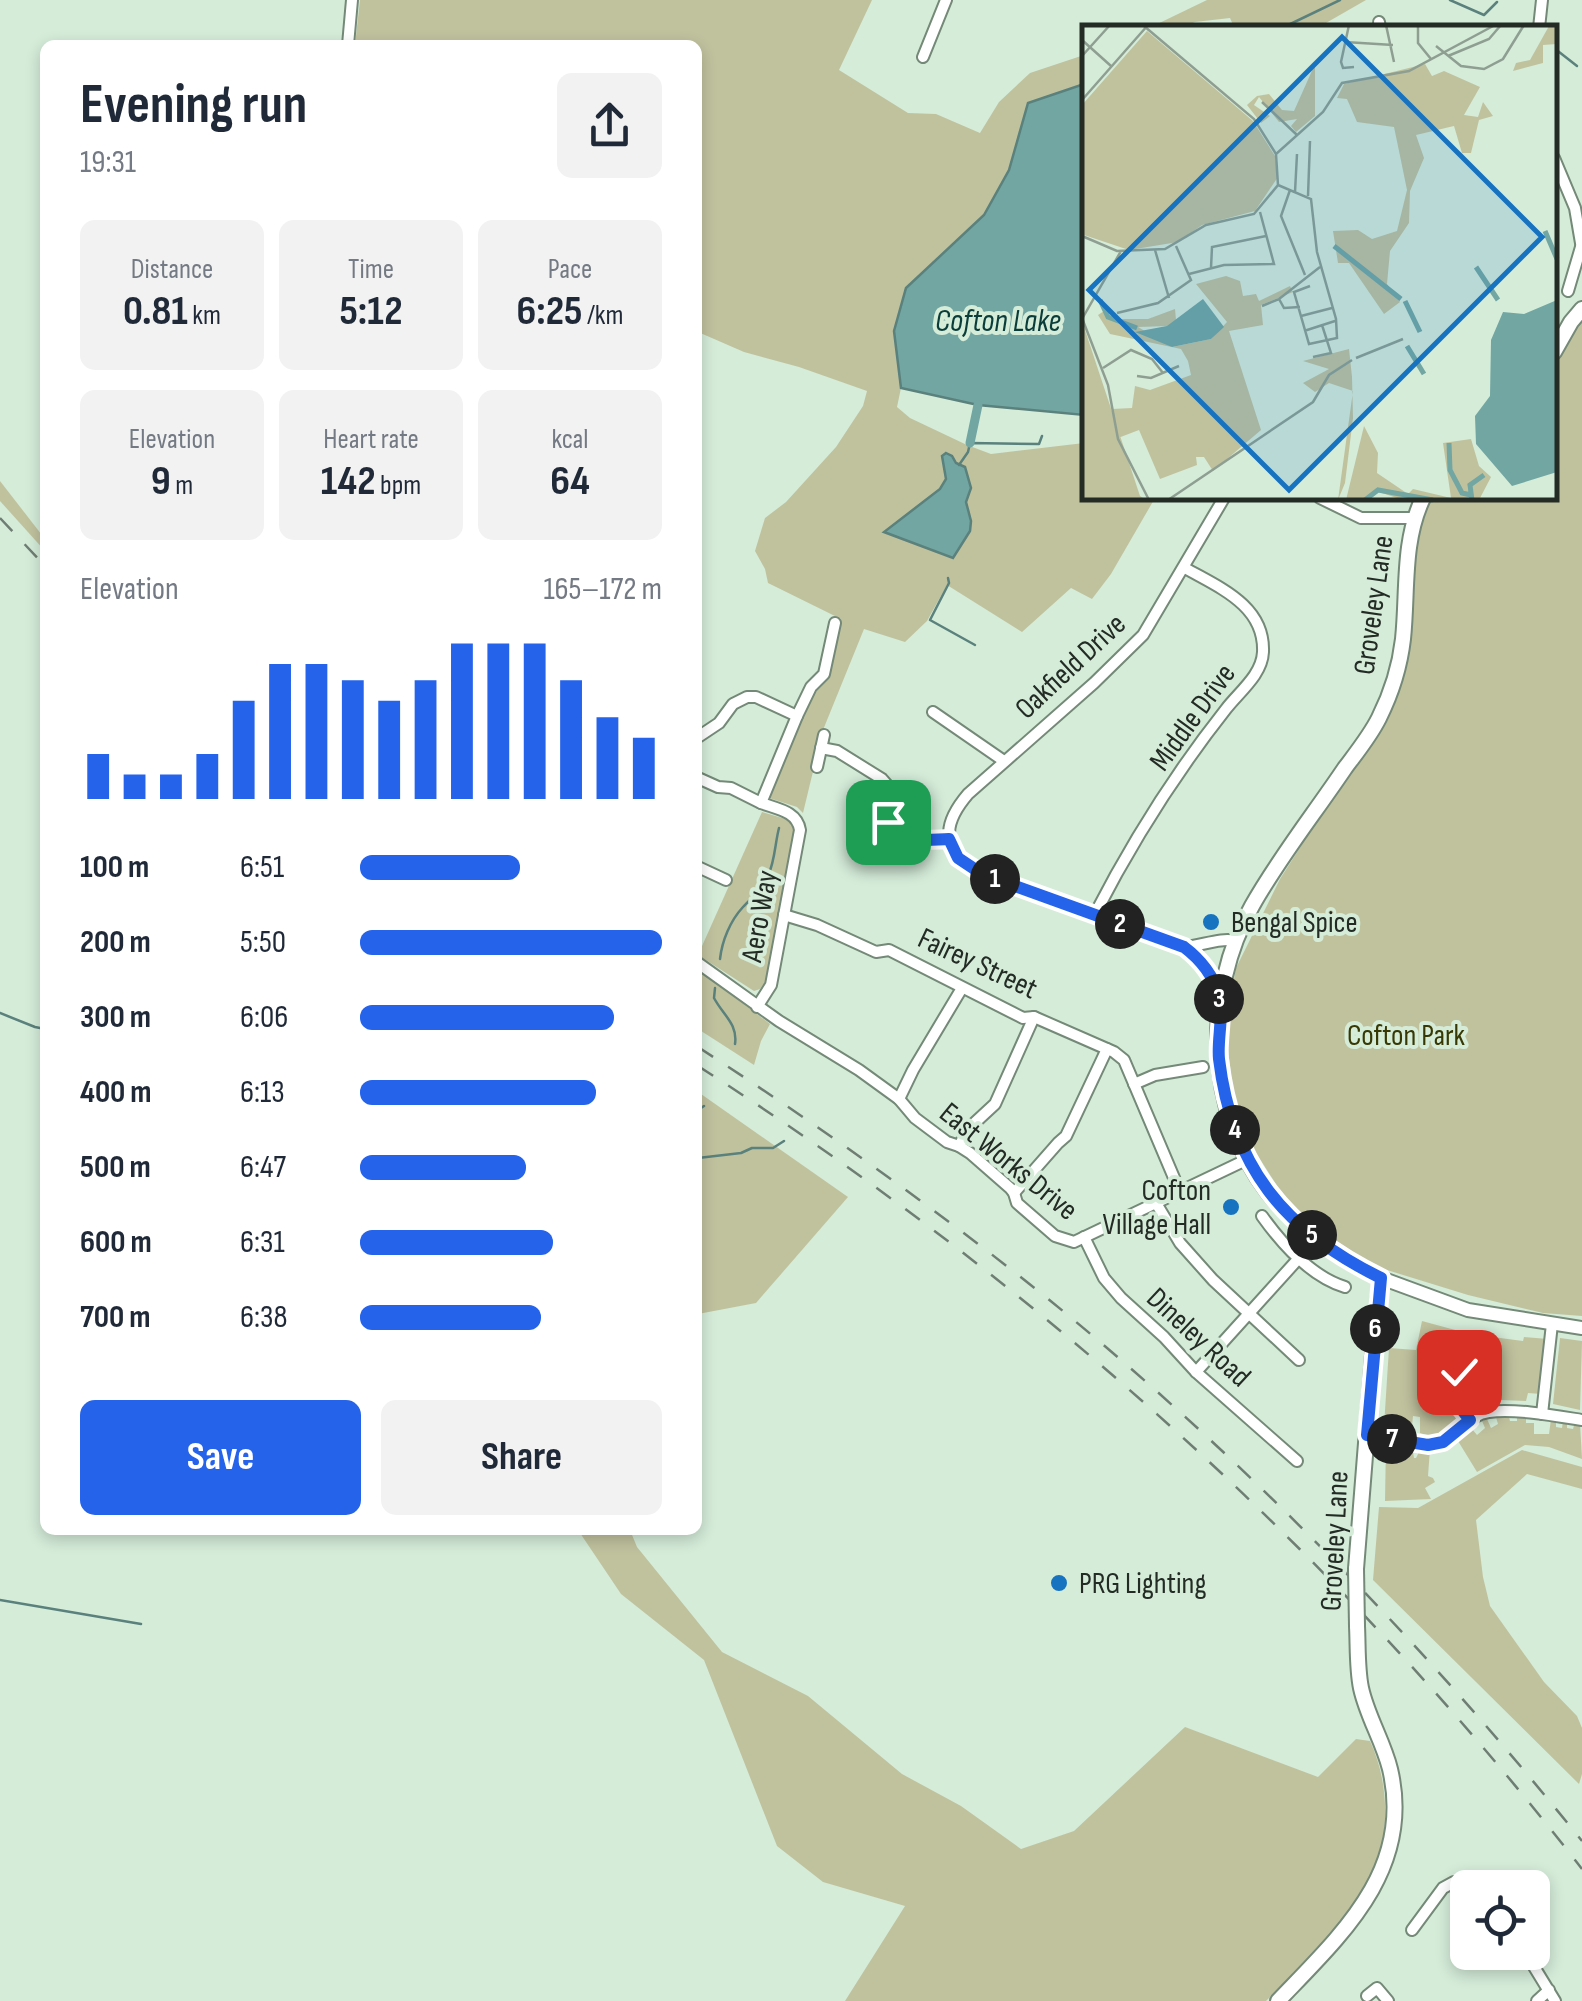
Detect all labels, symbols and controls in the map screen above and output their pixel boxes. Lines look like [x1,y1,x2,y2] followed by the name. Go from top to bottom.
[1082,25,1557,500] inset map
[80,72,307,139] text: Evening run
[557,73,662,178] button: share
[80,143,136,182] text: 19:31
[131,253,213,286] text: Distance
[348,253,394,286] text: Time
[548,253,592,286] text: Pace
[123,286,188,337] text: 0.81
[339,286,403,337] text: 5:12
[517,286,583,337] text: 6:25
[188,299,221,332] text: km
[583,299,623,332] text: /km
[935,302,1061,341] water label: Cofton Lake
[129,423,215,456] text: Elevation
[323,423,419,456] text: Heart rate
[551,423,589,456] text: kcal
[151,456,171,507] text: 9
[321,456,376,507] text: 142
[550,456,590,507] text: 64
[171,469,193,502] text: m
[376,469,421,502] text: bpm
[1346,533,1402,677] street label: Groveley Lane
[80,570,179,609] text: Elevation
[543,570,662,609] text: 165–172 m
[1008,607,1133,727] street label: Oakfield Drive
[1142,657,1244,778] street label: Middle Drive
[846,780,931,865] pin
[861,795,916,850] icon: arrive
[80,848,149,887] text: 100 m
[240,848,284,887] text: 6:51
[970,854,1020,904] pin: 1
[990,862,1000,895] text: 1
[734,867,786,966] street label: Aero Way
[1095,899,1145,949] pin: 2
[1231,905,1358,941] place label: Bengal Spice
[1114,907,1126,940] text: 2
[1200,911,1222,933] marker: Bengal Spice
[912,921,1043,1007] street label: Fairey Street
[80,923,151,962] text: 200 m
[240,923,286,962] text: 5:50
[1194,974,1244,1024] pin: 3
[1213,982,1225,1015] text: 3
[80,998,151,1037] text: 300 m
[240,998,288,1037] text: 6:06
[1347,1018,1466,1054] park label: Cofton Park
[80,1073,152,1112] text: 400 m
[240,1073,285,1112] text: 6:13
[932,1095,1085,1228] street label: East Works Drive
[1210,1105,1260,1155] pin: 4
[1228,1113,1242,1146] text: 4
[80,1148,151,1187] text: 500 m
[240,1148,286,1187] text: 6:47
[1103,1173,1211,1243] place label: Cofton Village Hall
[1220,1196,1242,1218] marker: Cofton Village Hall
[1287,1210,1337,1260] pin: 5
[1306,1218,1318,1251] text: 5
[80,1223,152,1262] text: 600 m
[240,1223,285,1262] text: 6:31
[1139,1281,1258,1395] street label: Dineley Road
[80,1298,151,1337] text: 700 m
[240,1298,288,1337] text: 6:38
[1350,1304,1400,1354] pin: 6
[1368,1312,1382,1345] text: 6
[1417,1330,1502,1415] pin
[1432,1345,1487,1400] icon: check
[80,1400,361,1515] button: Save
[381,1400,662,1515] button: Share
[1367,1414,1417,1464] pin: 7
[1386,1422,1398,1455] text: 7
[1313,1470,1357,1612] street label: Groveley Lane
[1079,1566,1206,1602] place label: PRG Lighting
[1048,1572,1070,1594] marker: PRG Lighting
[1450,1870,1550,1970] map controls
[1450,1870,1550,1970] button: locate

